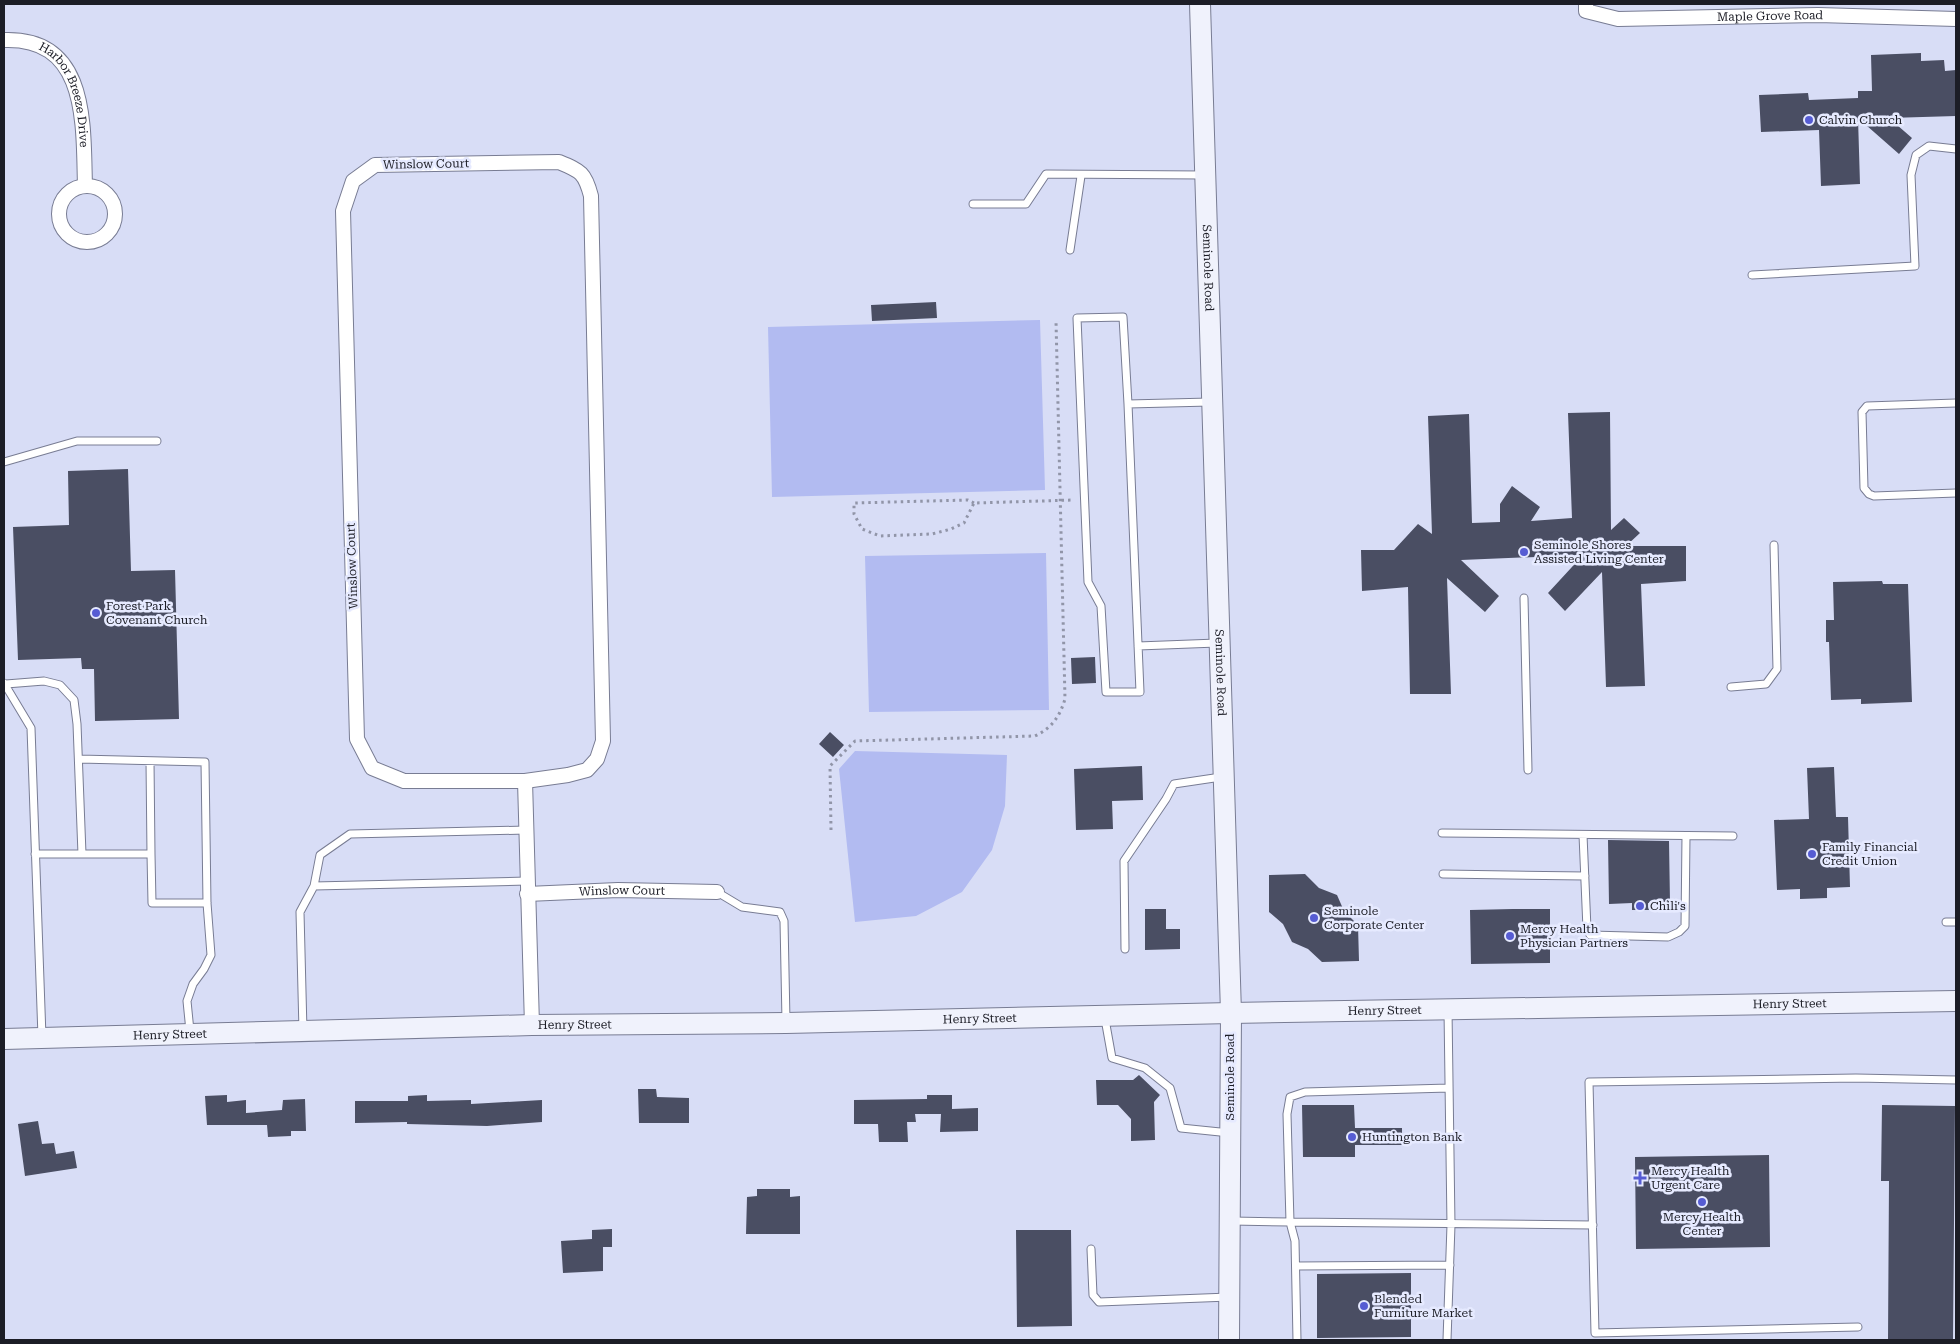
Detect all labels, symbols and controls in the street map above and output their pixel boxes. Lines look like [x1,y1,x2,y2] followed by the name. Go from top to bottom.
[1717,8,1824,24] street label: Maple Grove Road
[37,39,91,148] street label: Harbor Breeze Drive
[1819,113,1903,127] place label: Calvin Church
[1803,114,1815,126] marker: Calvin Church
[383,156,470,172] street label: Winslow Court
[1200,224,1216,312] street label: Seminole Road
[343,522,361,609] street label: Winslow Court
[1534,538,1664,566] place label: Seminole Shores Assisted Living Center
[1518,546,1530,558] marker: Seminole Shores Assisted Living Center
[106,599,208,627] place label: Forest Park Covenant Church
[90,607,102,619] marker: Forest Park Covenant Church
[1212,629,1229,717] street label: Seminole Road
[1822,840,1918,868] place label: Family Financial Credit Union
[1806,848,1818,860] marker: Family Financial Credit Union
[578,883,666,899] street label: Winslow Court
[1650,899,1686,913] place label: Chili's
[1634,900,1646,912] marker: Chili's
[1324,904,1424,932] place label: Seminole Corporate Center
[1308,912,1320,924] marker: Seminole Corporate Center
[1520,922,1628,950] place label: Mercy Health Physician Partners
[1504,930,1516,942] marker: Mercy Health Physician Partners
[1752,996,1827,1011] street label: Henry Street
[1348,1003,1422,1018] street label: Henry Street
[943,1011,1017,1026] street label: Henry Street
[538,1017,612,1032] street label: Henry Street
[133,1027,208,1043] street label: Henry Street
[1223,1033,1237,1120] street label: Seminole Road
[1362,1130,1463,1144] place label: Huntington Bank
[1346,1131,1358,1143] marker: Huntington Bank
[1651,1164,1730,1192] place label: Mercy Health Urgent Care
[1633,1171,1647,1185] marker: Mercy Health Urgent Care
[1696,1196,1708,1208] marker: Mercy Health Center
[1663,1210,1741,1238] place label: Mercy Health Center
[1374,1292,1473,1320] place label: Blended Furniture Market
[1358,1300,1370,1312] marker: Blended Furniture Market

